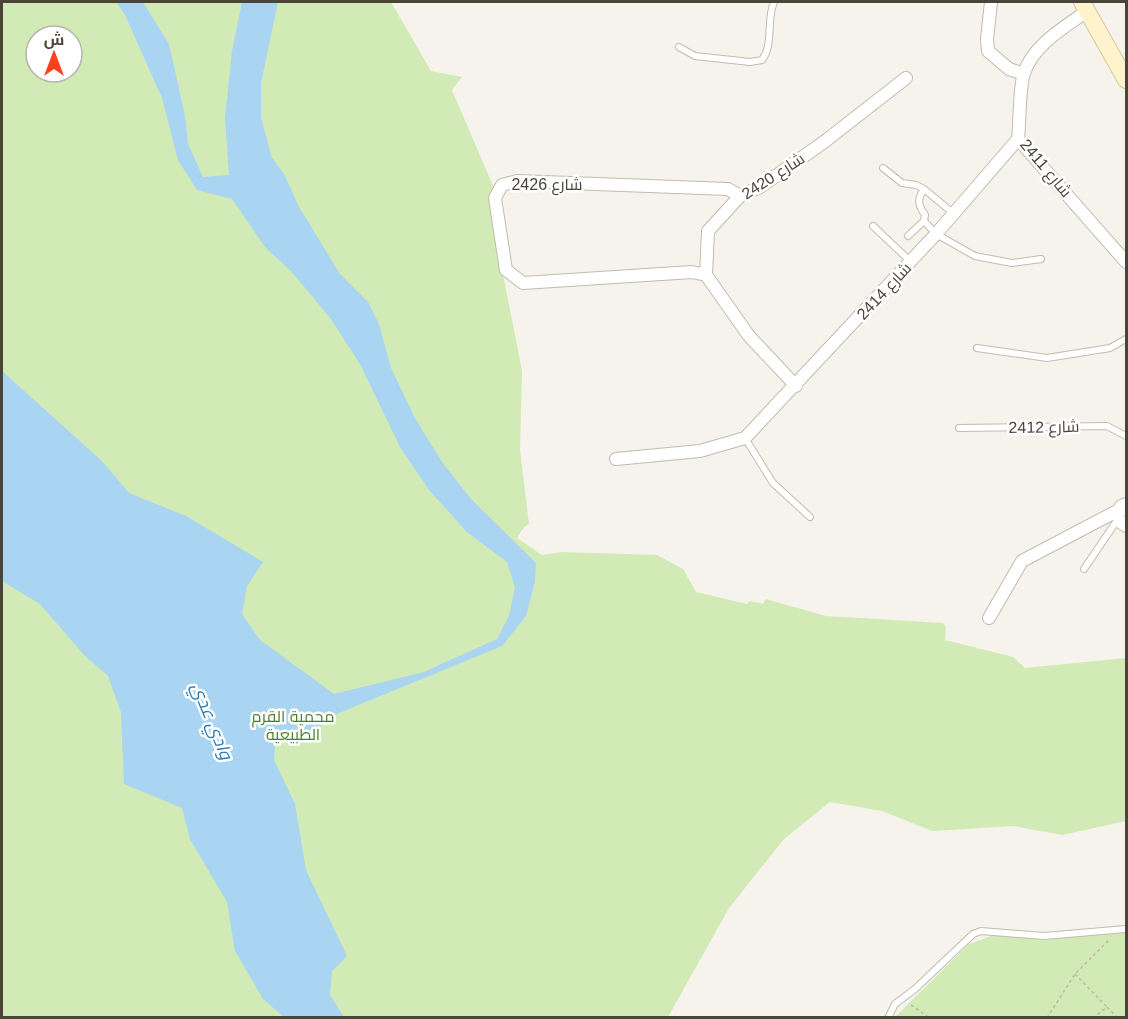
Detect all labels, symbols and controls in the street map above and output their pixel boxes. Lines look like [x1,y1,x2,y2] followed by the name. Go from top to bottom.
[24,24,84,84] north arrow
[44,31,64,49] text: ش
[1015,136,1075,202] street label: شارع 2411
[739,150,809,205] street label: 2420 شارع
[511,176,583,196] street label: 2426 شارع
[854,259,917,325] street label: 2414 شارع
[1008,418,1080,439] street label: 2412 شارع
[184,680,237,765] water label: وادي عدي
[252,708,334,744] park label: محمية القرم الطبيعية

